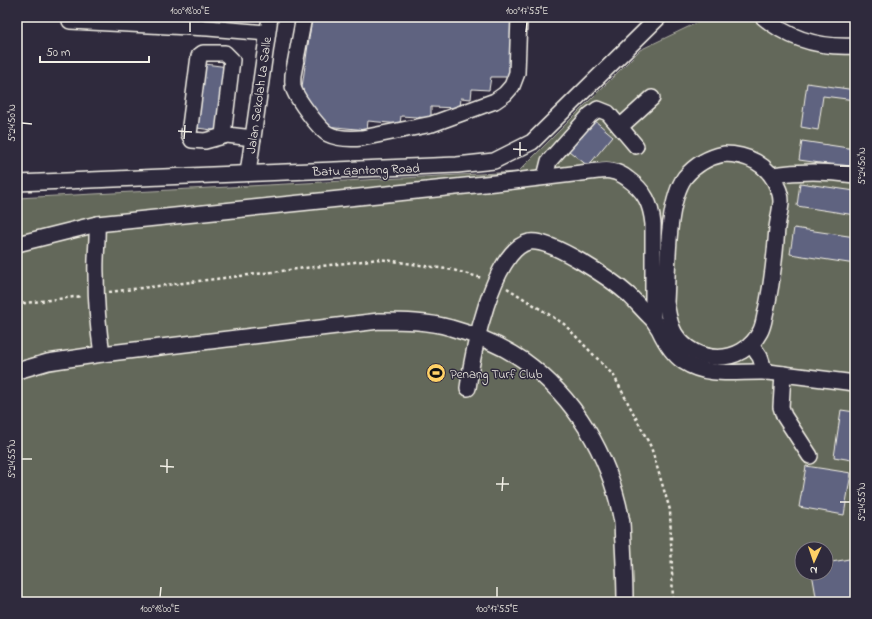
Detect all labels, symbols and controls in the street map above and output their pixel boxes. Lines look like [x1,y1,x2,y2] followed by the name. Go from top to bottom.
[170,4,210,19] text: 100°18'00"E
[506,4,548,19] text: 100°17'55"E
[242,35,277,155] street label: Jalan Sekolah La Salle
[40,38,149,64] scale bar
[46,44,70,62] text: 50 m
[5,104,20,142] text: 5°24'50"N
[855,147,870,185] text: 5°24'50"N
[311,159,421,183] street label: Batu Gantong Road
[425,362,447,384] sports icon: Penang Turf Club
[450,365,543,385] place label: Penang Turf Club
[5,439,20,479] text: 5°24'55"N
[855,482,870,522] text: 5°24'55"N
[794,541,834,581] north arrow
[809,562,818,578] text: N
[140,602,180,617] text: 100°18'00"E
[476,602,518,617] text: 100°17'55"E

